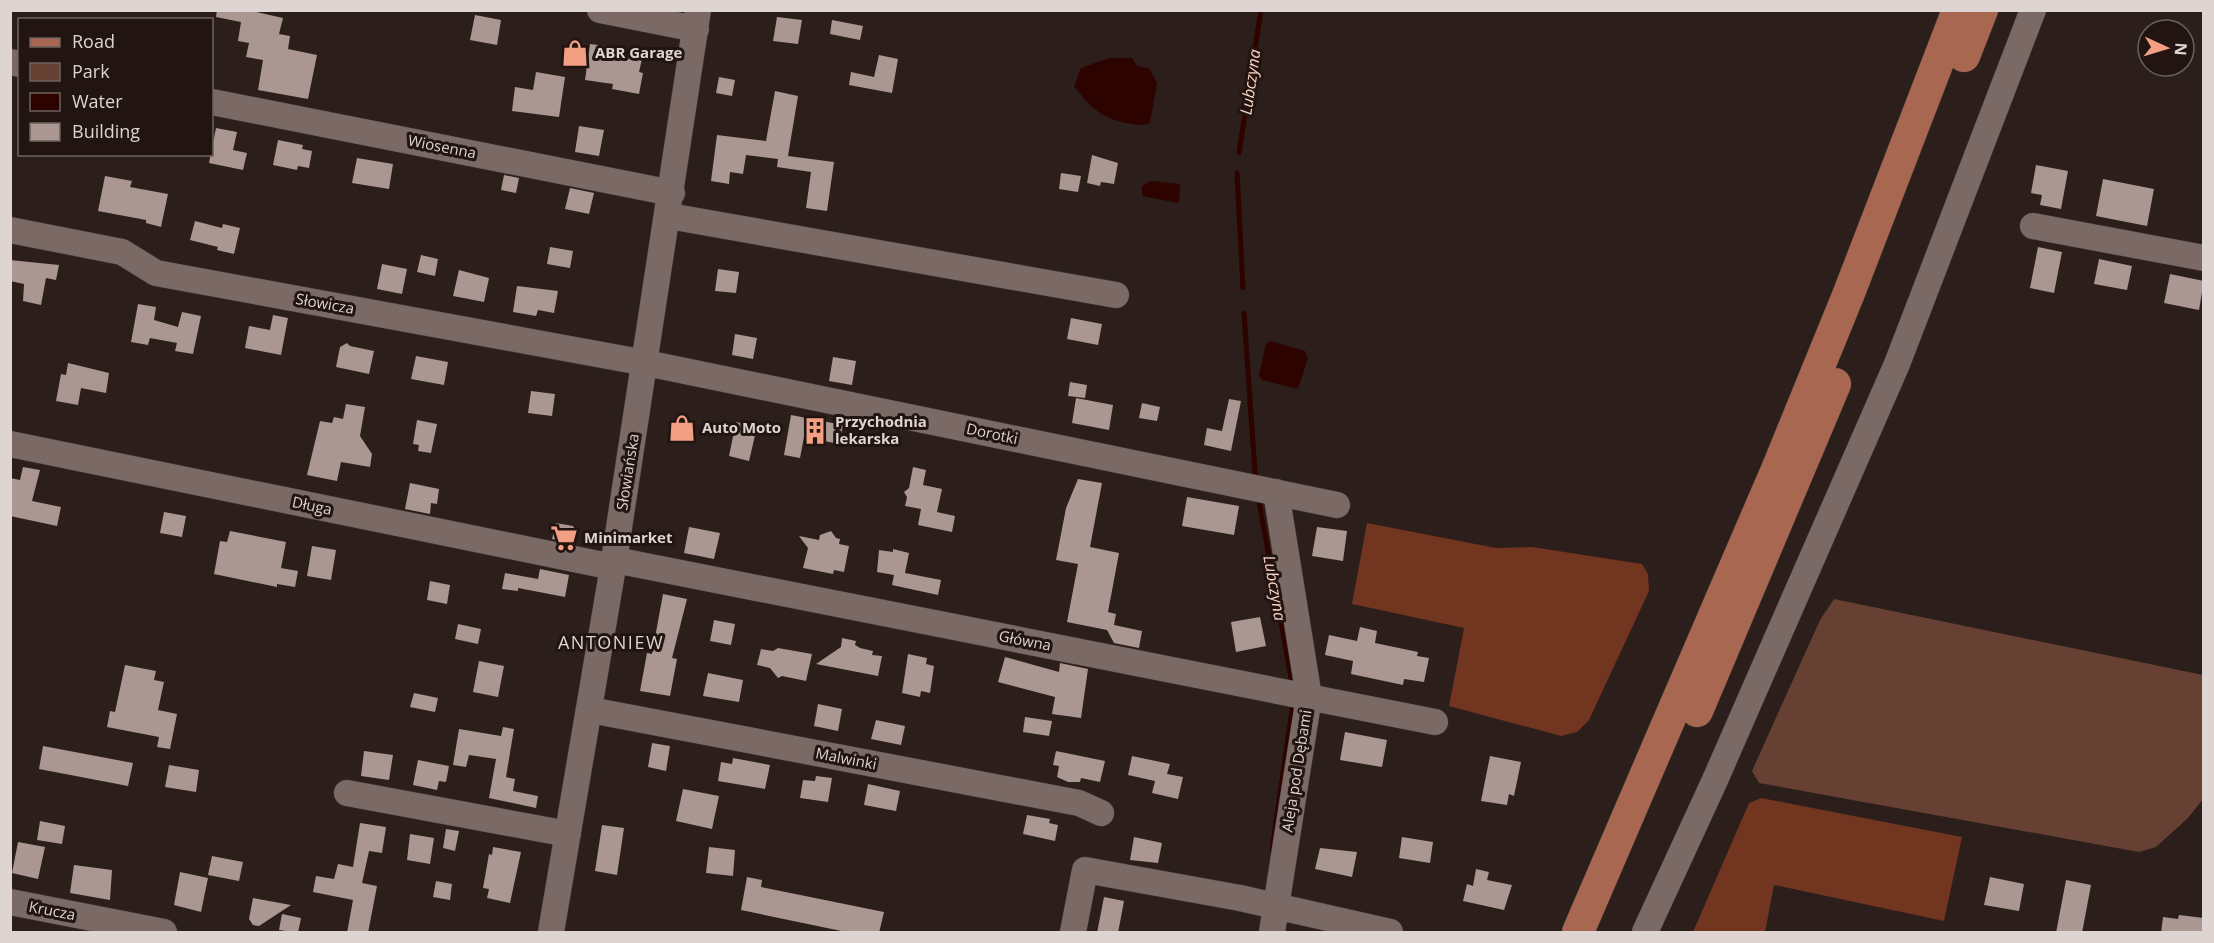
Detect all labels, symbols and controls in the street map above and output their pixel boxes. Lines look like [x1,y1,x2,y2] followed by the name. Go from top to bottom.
[18,18,213,156] legend
[2136,18,2196,78] north arrow
[72,29,115,53] text: Road
[560,38,590,68] shop icon: ABR Garage
[595,42,682,62] place label: ABR Garage
[2170,42,2192,56] text: N
[1235,48,1265,116] water label: Lubczyna
[72,59,110,83] text: Park
[72,89,123,113] text: Water
[72,119,140,143] text: Building
[406,130,478,162] street label: Wiosenna
[294,288,356,318] street label: Słowicza
[835,411,927,448] place label: Przychodnia lekarska
[667,413,697,443] shop icon: Auto Moto
[800,416,830,446] building icon: Przychodnia lekarska
[702,417,781,437] place label: Auto Moto
[965,418,1020,448] street label: Dorotki
[611,432,643,512] street label: Słowiańska
[290,491,334,519] street label: Długa
[549,523,579,553] supermarket icon: Minimarket
[584,527,673,547] place label: Minimarket
[1258,554,1292,622] water label: Lubczyna
[997,625,1053,655] street label: Główna
[558,630,664,654] district label: ANTONIEW
[1276,708,1316,833] street label: Aleja pod Dębami
[814,742,878,774] street label: Malwinki
[27,896,77,924] street label: Krucza

